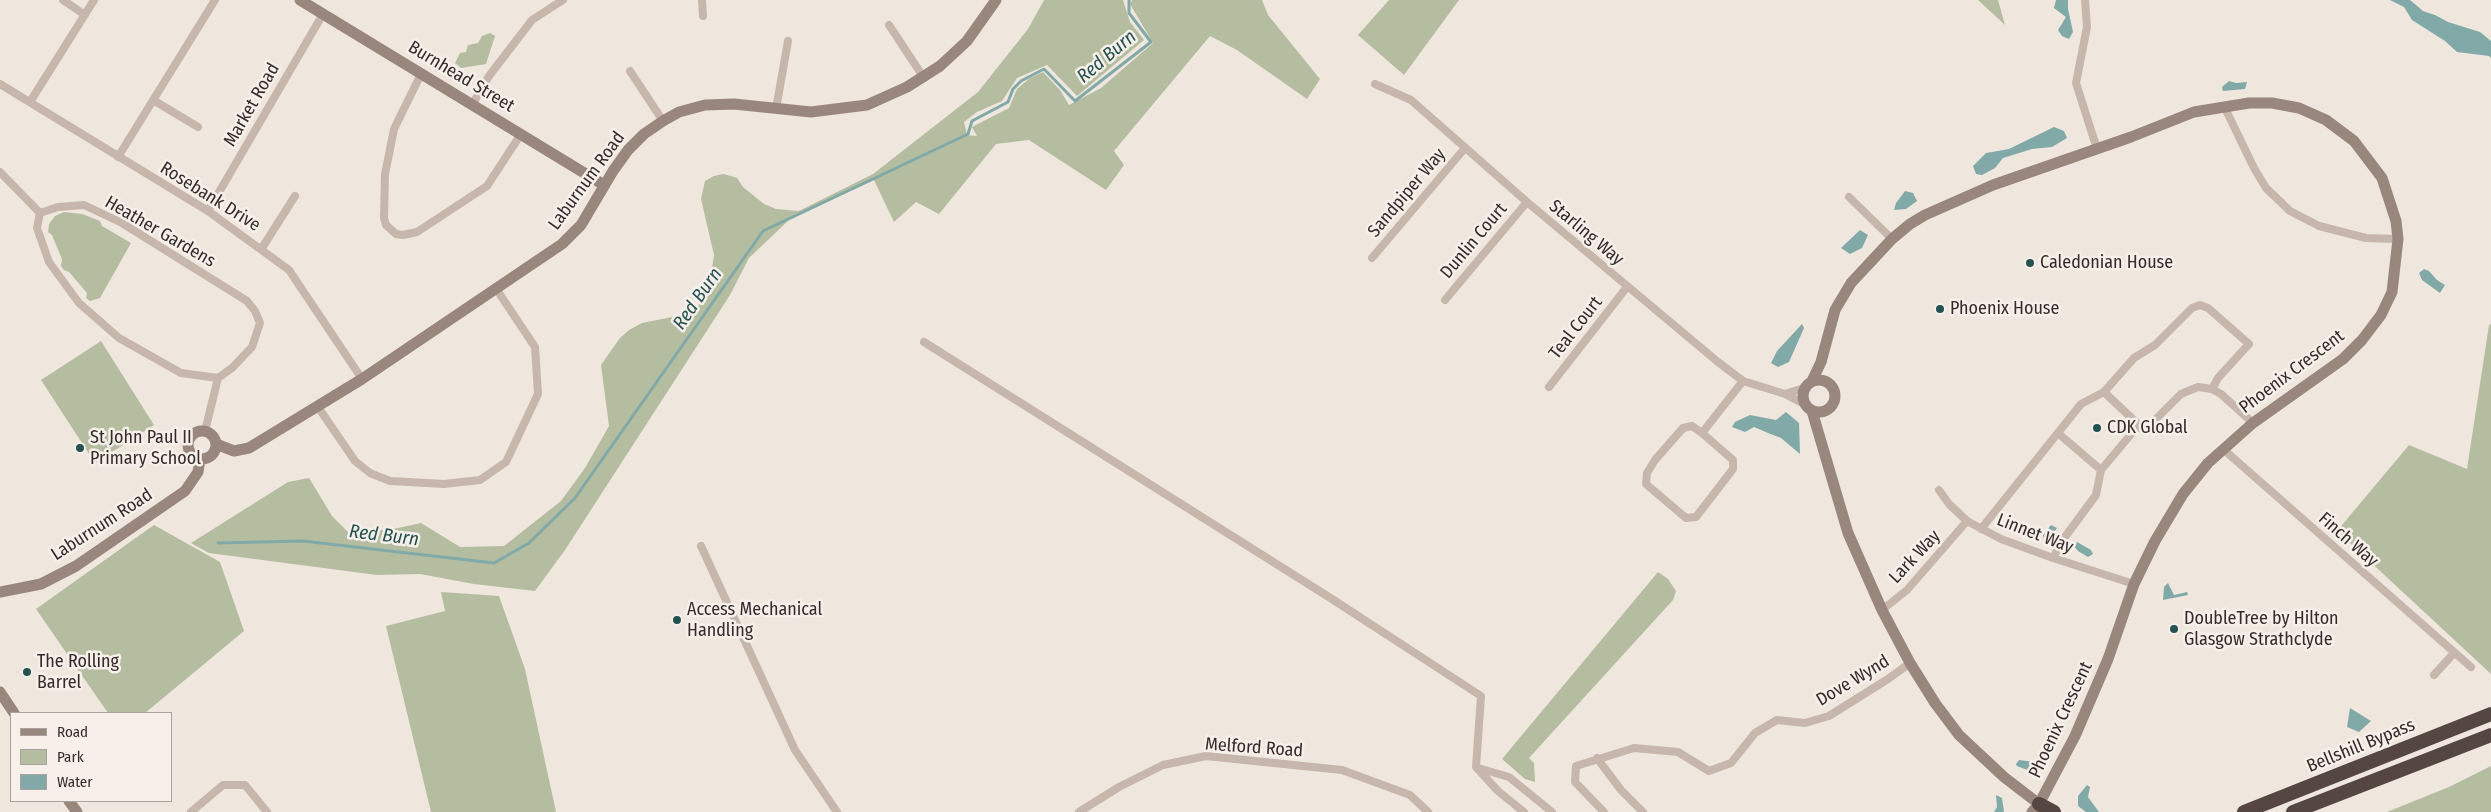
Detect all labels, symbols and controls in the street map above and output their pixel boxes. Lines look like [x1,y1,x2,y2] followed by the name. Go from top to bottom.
[1073,26,1141,88] water label: Red Burn
[404,37,518,117] street label: Burnhead Street
[220,60,284,150] street label: Market Road
[544,128,630,234] street label: Laburnum Road
[1364,144,1450,242] street label: Sandpiper Way
[156,158,264,236] street label: Rosebank Drive
[101,192,219,272] street label: Heather Gardens
[1544,196,1628,270] street label: Starling Way
[1436,199,1512,283] street label: Dunlin Court
[2040,252,2173,274] place label: Caledonian House
[2024,257,2036,269] marker: Caledonian House
[669,264,727,334] water label: Red Burn
[1545,292,1607,364] street label: Teal Court
[1950,298,2059,320] place label: Phoenix House
[1934,303,1946,315] marker: Phoenix House
[2235,325,2349,419] street label: Phoenix Crescent
[2107,417,2188,439] place label: CDK Global
[2091,422,2103,434] marker: CDK Global
[90,427,201,469] place label: St John Paul II Primary School
[74,442,86,454] marker: St John Paul II Primary School
[47,484,157,566] street label: Laburnum Road
[2314,508,2382,572] street label: Finch Way
[1994,510,2076,558] street label: Linnet Way
[348,520,420,552] water label: Red Burn
[1885,526,1945,588] street label: Lark Way
[687,599,822,642] place label: Access Mechanical Handling
[2184,608,2339,650] place label: DoubleTree by Hilton Glasgow Strathclyde
[671,614,683,626] marker: Access Mechanical Handling
[2168,623,2180,635] marker: DoubleTree by Hilton Glasgow Strathclyde
[37,651,119,694] place label: The Rolling Barrel
[1812,651,1894,711] street label: Dove Wynd
[2025,658,2097,782] street label: Phoenix Crescent
[21,666,33,678] marker: The Rolling Barrel
[10,712,172,802] legend
[2304,714,2418,778] street label: Bellshill Bypass
[57,723,88,741] text: Road
[1204,734,1304,762] street label: Melford Road
[57,748,84,766] text: Park
[57,773,92,791] text: Water

